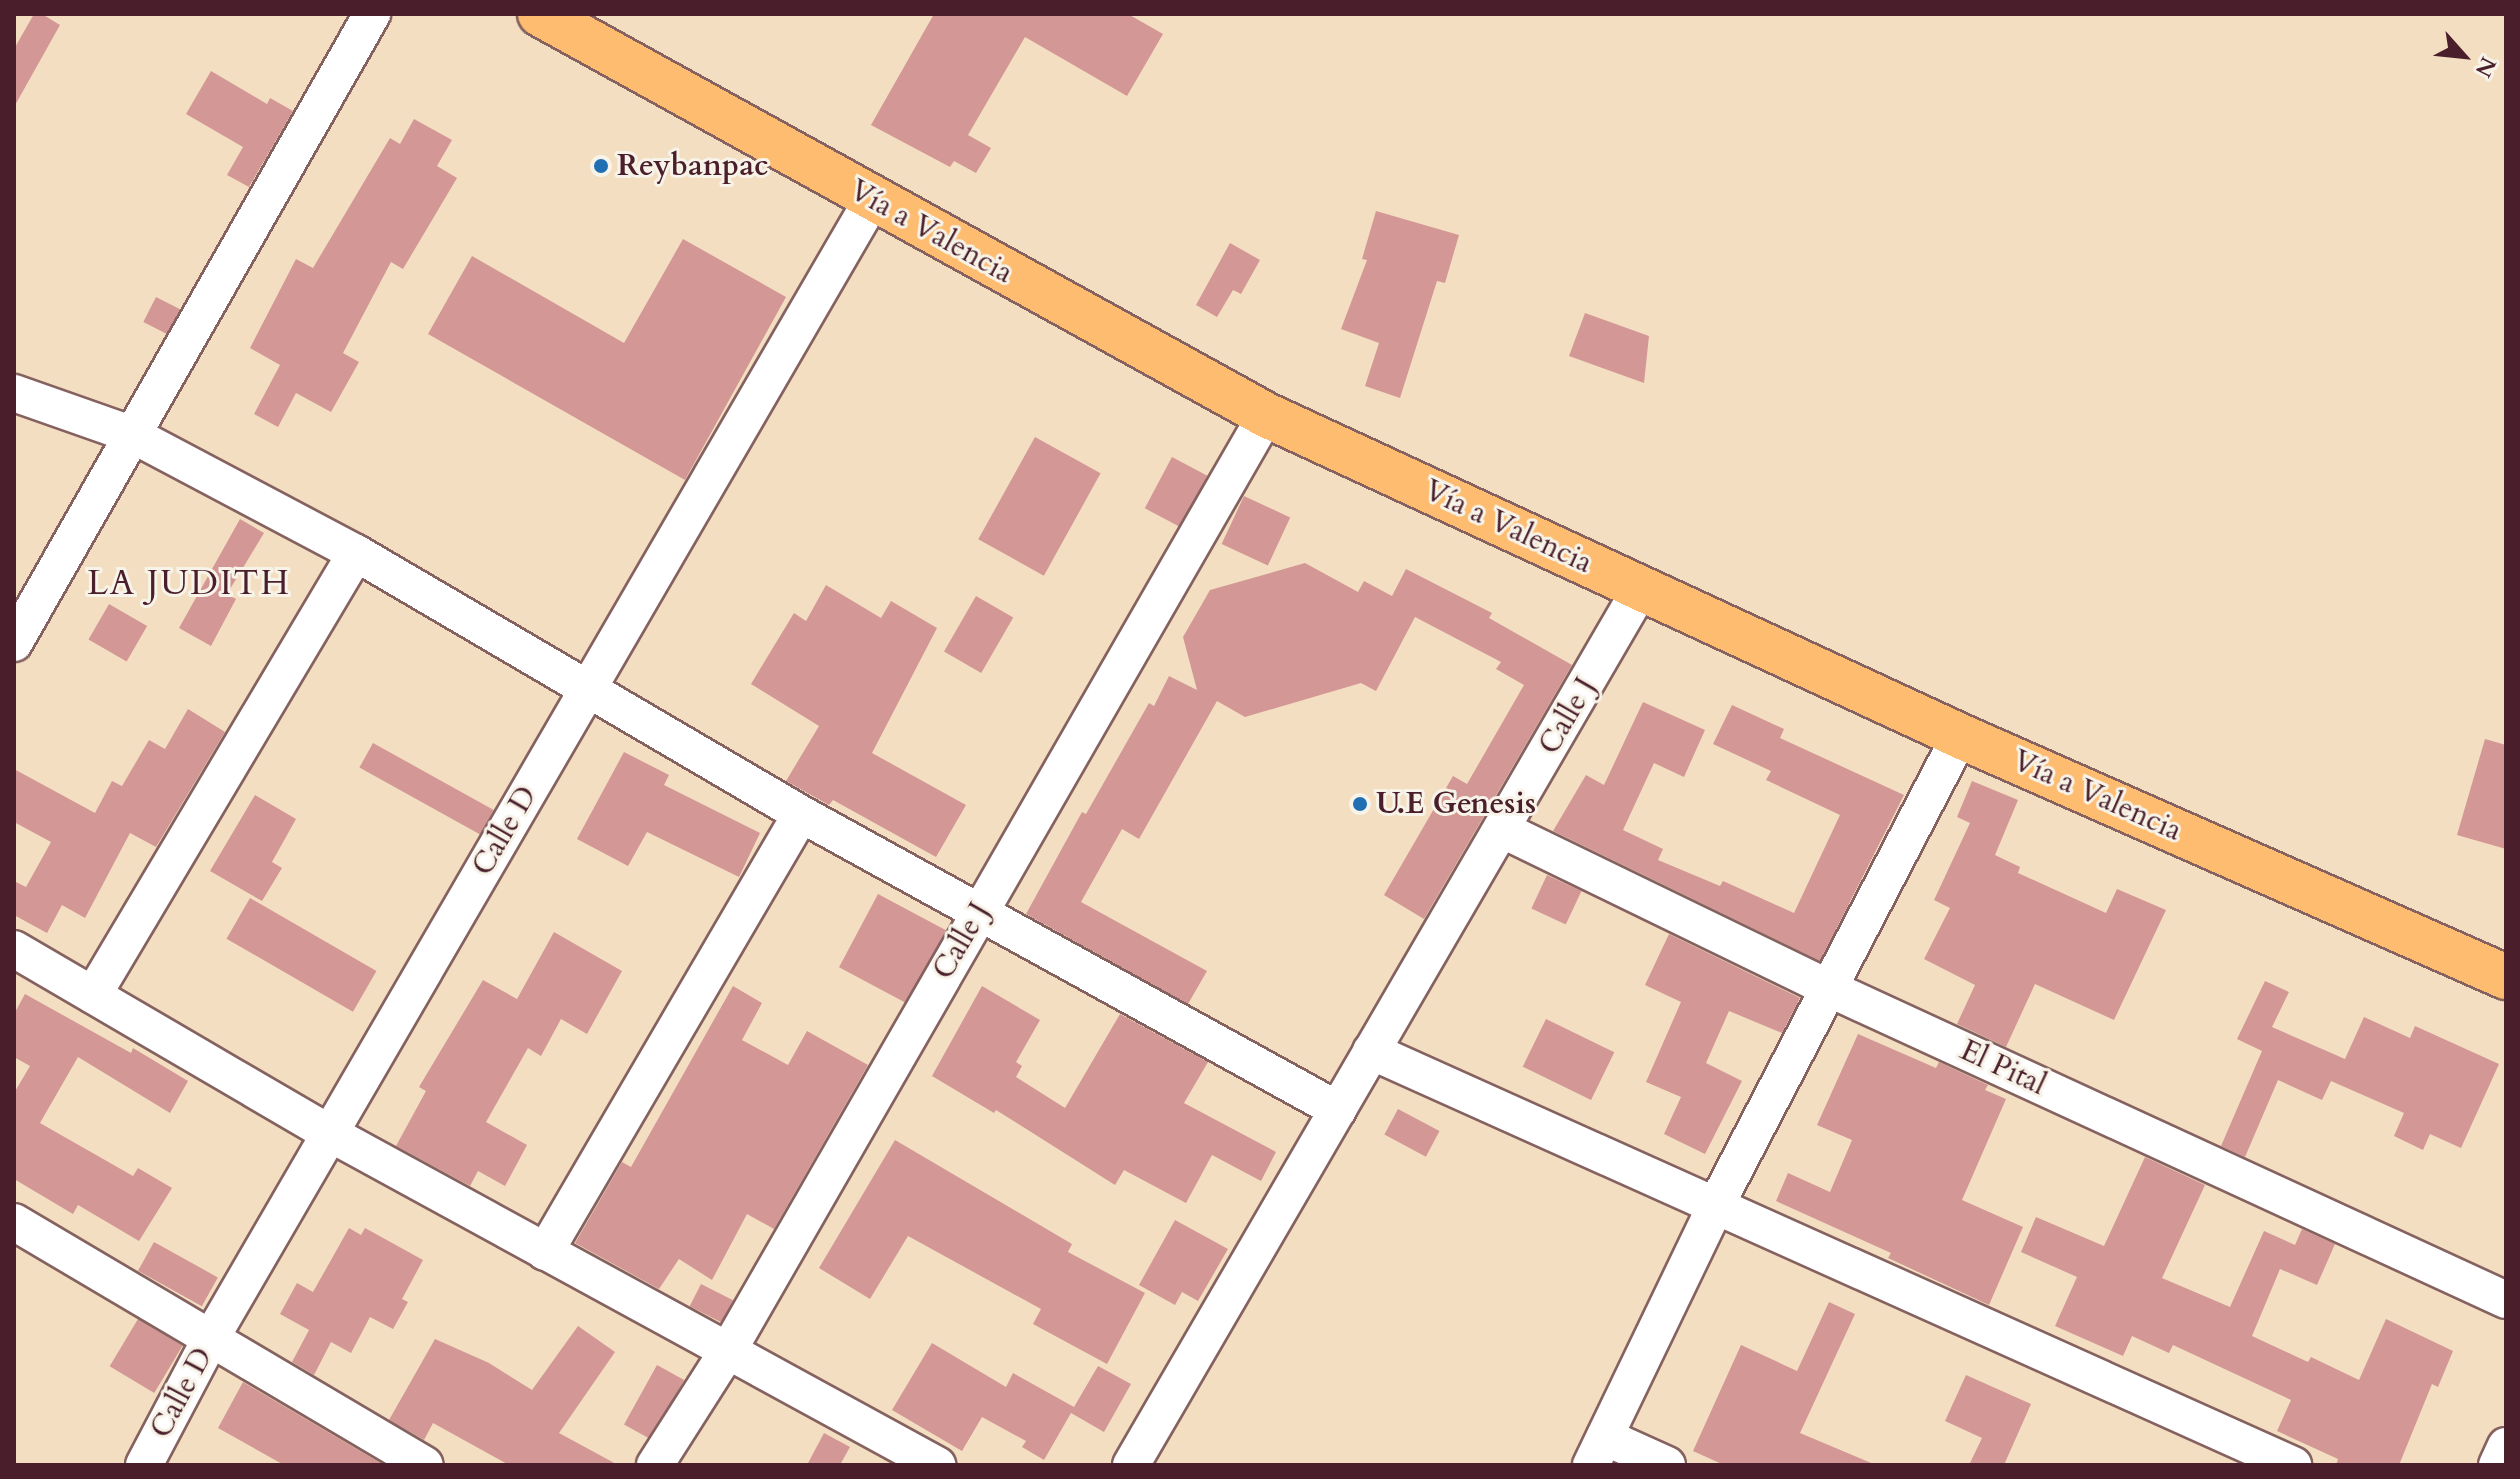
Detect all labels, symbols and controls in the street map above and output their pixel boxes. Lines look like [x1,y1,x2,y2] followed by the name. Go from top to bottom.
[2424,16,2504,96] north arrow
[2468,52,2503,82] text: N
[617,148,769,184] place label: Reybanpac
[592,157,610,175] marker: Reybanpac
[843,172,1019,292] street label: Vía a Valencia
[1418,472,1598,582] street label: Vía a Valencia
[87,564,291,604] district label: LA JUDITH
[1532,671,1604,761] street label: Calle J
[2007,743,2187,849] street label: Vía a Valencia
[465,780,545,882] street label: Calle D
[1376,786,1536,822] place label: U.E Genesis
[1351,795,1369,813] marker: U.E Genesis
[926,896,998,986] street label: Calle J
[1954,1033,2052,1103] street label: El Pital
[143,1342,221,1444] street label: Calle D

